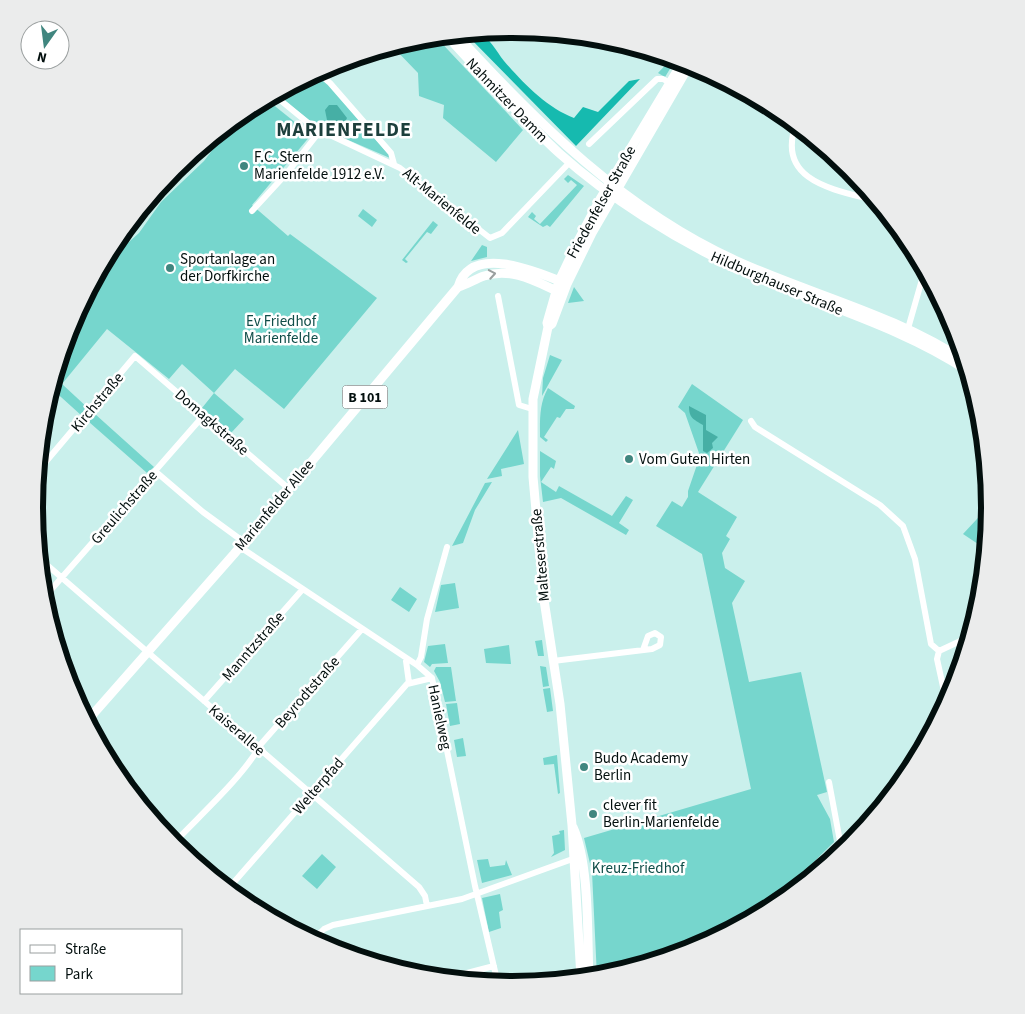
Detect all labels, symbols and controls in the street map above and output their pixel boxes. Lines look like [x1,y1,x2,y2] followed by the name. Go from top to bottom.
[20,20,70,70] north arrow
[35,46,49,67] text: N
[461,53,552,147] street label: Nahmitzer Damm
[276,116,412,144] district label: MARIENFELDE
[562,142,641,262] street label: Friedenfelser Straße
[254,147,385,185] place label: F.C. Stern Marienfelde 1912 e.V.
[238,160,250,172] marker: F.C. Stern Marienfelde 1912 e.V.
[398,163,485,240] street label: Alt-Marienfelde
[707,246,846,321] street label: Hildburghauser Straße
[180,249,275,287] place label: Sportanlage an der Dorfkirche
[164,262,176,274] marker: Sportanlage an der Dorfkirche
[488,270,497,280] one-way arrow
[244,311,318,349] park label: Ev Friedhof Marienfelde
[66,368,129,437] street label: Kirchstraße
[170,384,253,460] street label: Domagkstraße
[342,386,388,408] road number: B 101
[639,449,750,470] place label: Vom Guten Hirten
[623,453,635,465] marker: Vom Guten Hirten
[230,455,319,555] street label: Marienfelder Allee
[86,466,162,549] street label: Greulichstraße
[526,508,555,602] street label: Malteserstraße
[217,607,289,686] street label: Manntzstraße
[270,652,345,733] street label: Beyrodtstraße
[422,683,457,752] street label: Hanielweg
[204,700,269,761] street label: Kaiserallee
[594,748,688,786] place label: Budo Academy Berlin
[288,753,349,819] street label: Welterpfad
[578,761,590,773] marker: Budo Academy Berlin
[603,795,719,833] place label: clever fit Berlin-Marienfelde
[587,808,599,820] marker: clever fit Berlin-Marienfelde
[592,858,685,879] park label: Kreuz-Friedhof
[20,929,182,994] legend
[65,939,106,960] text: Straße
[65,964,94,985] text: Park

